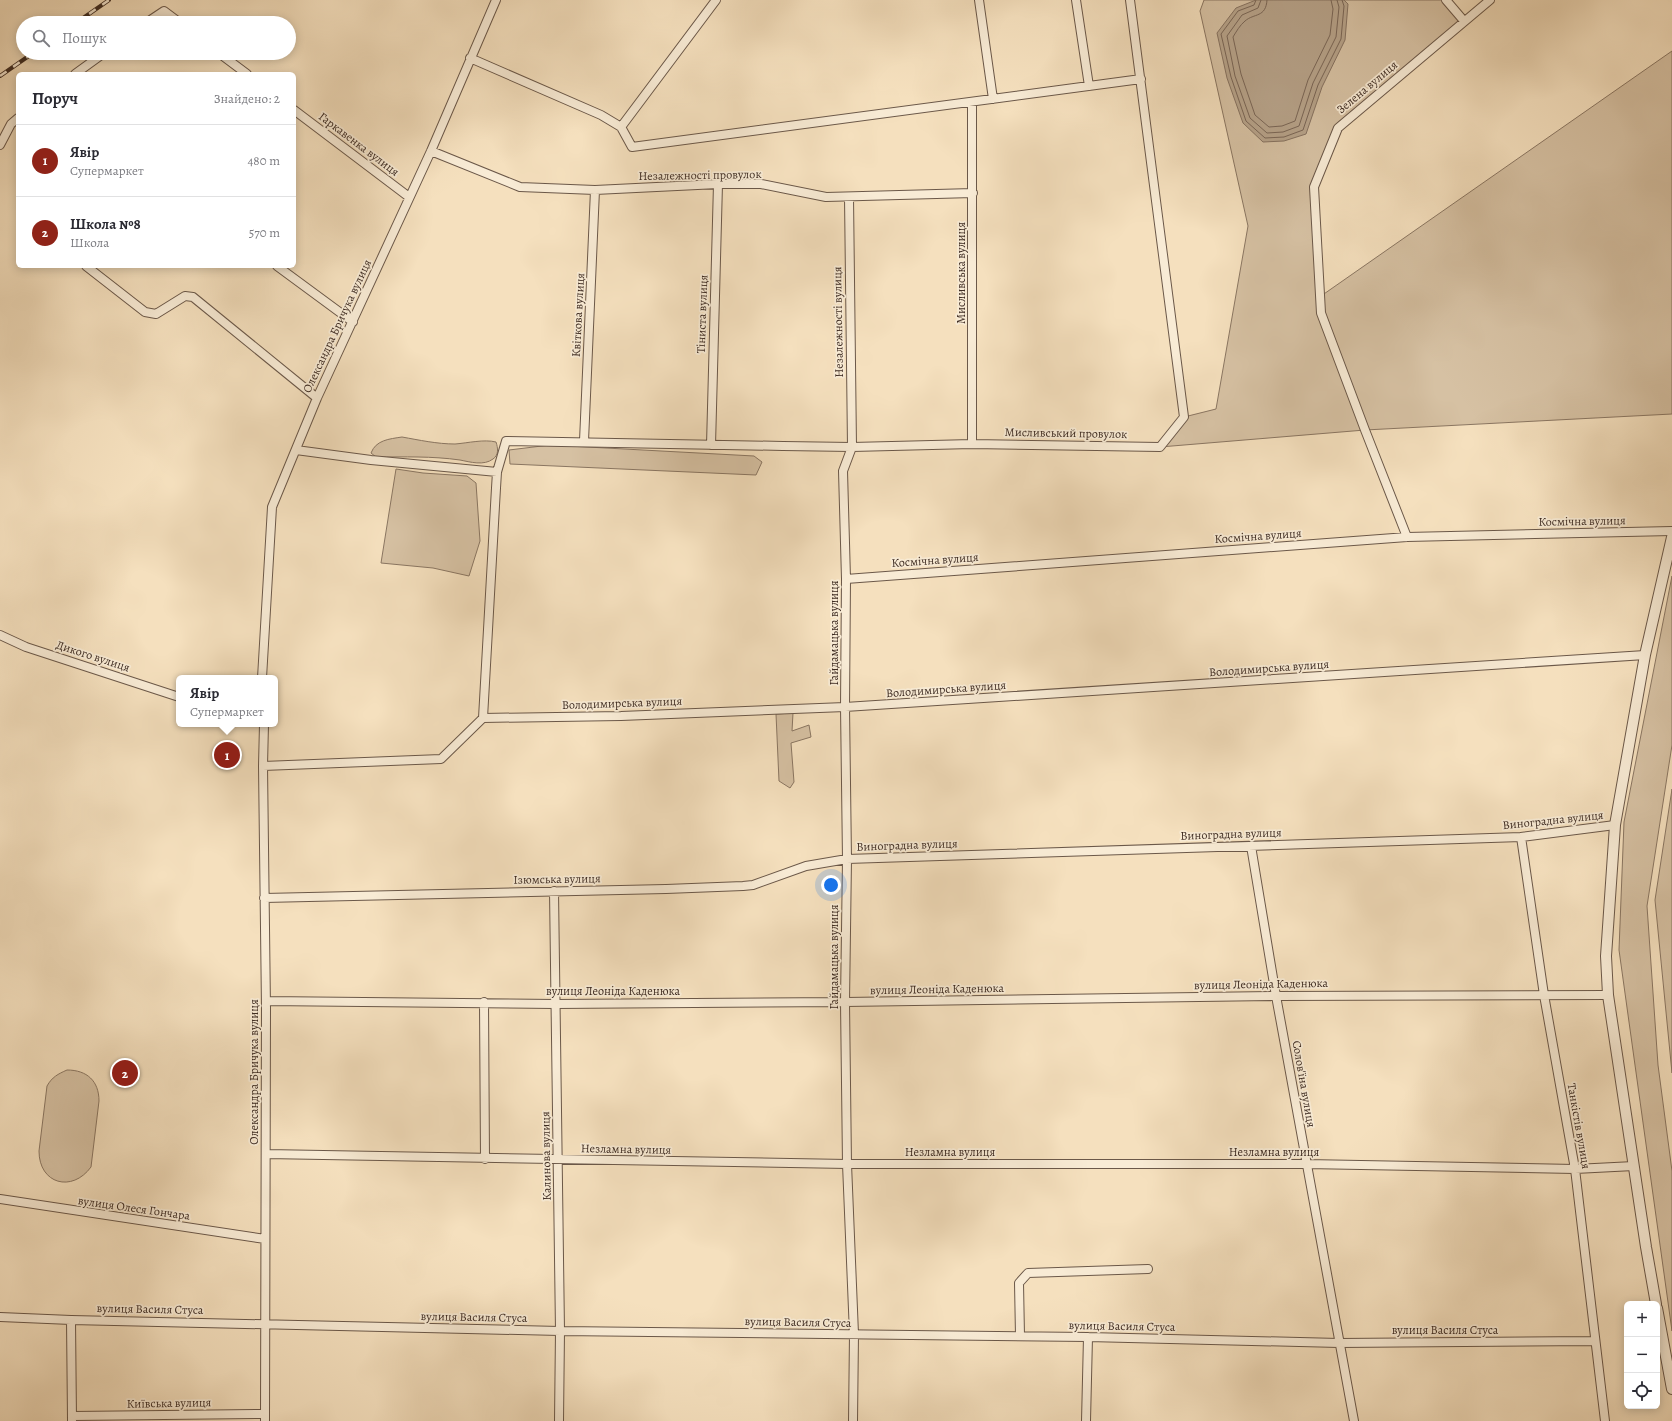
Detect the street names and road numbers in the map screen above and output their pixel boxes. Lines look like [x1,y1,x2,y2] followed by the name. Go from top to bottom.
[1333,57,1401,117] street label: Зелена вулиця
[315,108,403,180] street label: Гаркавенка вулиця
[638,166,762,184] street label: Незалежності провулок
[953,222,969,324] street label: Мисливська вулиця
[299,256,375,395] street label: Олександра Бричука вулиця
[829,266,847,378] street label: Незалежності вулиця
[568,272,588,358] street label: Квіткова вулиця
[693,274,711,354] street label: Тіниста вулиця
[1005,424,1127,442] street label: Мисливський провулок
[1538,512,1626,530] street label: Космічна вулиця
[1214,525,1302,547] street label: Космічна вулиця
[891,549,979,571] street label: Космічна вулиця
[826,580,842,686] street label: Гайдамацька вулиця
[54,637,132,676] street label: Дикого вулиця
[1208,656,1330,680] street label: Володимирська вулиця
[885,677,1007,701] street label: Володимирська вулиця
[562,693,683,713] street label: Володимирська вулиця
[1502,807,1604,833] street label: Виноградна вулиця
[1180,824,1282,844] street label: Виноградна вулиця
[856,835,958,855] street label: Виноградна вулиця
[513,870,601,888] street label: Ізюмська вулиця
[826,904,842,1010] street label: Гайдамацька вулиця
[1194,975,1329,993] street label: вулиця Леоніда Каденюка
[870,980,1005,998] street label: вулиця Леоніда Каденюка
[546,983,680,999] street label: вулиця Леоніда Каденюка
[246,999,262,1145] street label: Олександра Бричука вулиця
[1288,1039,1320,1129] street label: Солов'їна вулиця
[1564,1082,1594,1170] street label: Танкістів вулиця
[537,1111,555,1201] street label: Калинова вулиця
[581,1140,672,1158] street label: Незламна вулиця
[905,1144,995,1160] street label: Незламна вулиця
[1229,1144,1319,1160] street label: Незламна вулиця
[77,1192,192,1224] street label: вулиця Олеся Гончара
[97,1300,204,1318] street label: вулиця Василя Стуса
[421,1308,528,1326] street label: вулиця Василя Стуса
[745,1313,852,1331] street label: вулиця Василя Стуса
[1069,1317,1176,1335] street label: вулиця Василя Стуса
[1392,1322,1499,1338] street label: вулиця Василя Стуса
[127,1394,212,1412] street label: Київська вулиця

